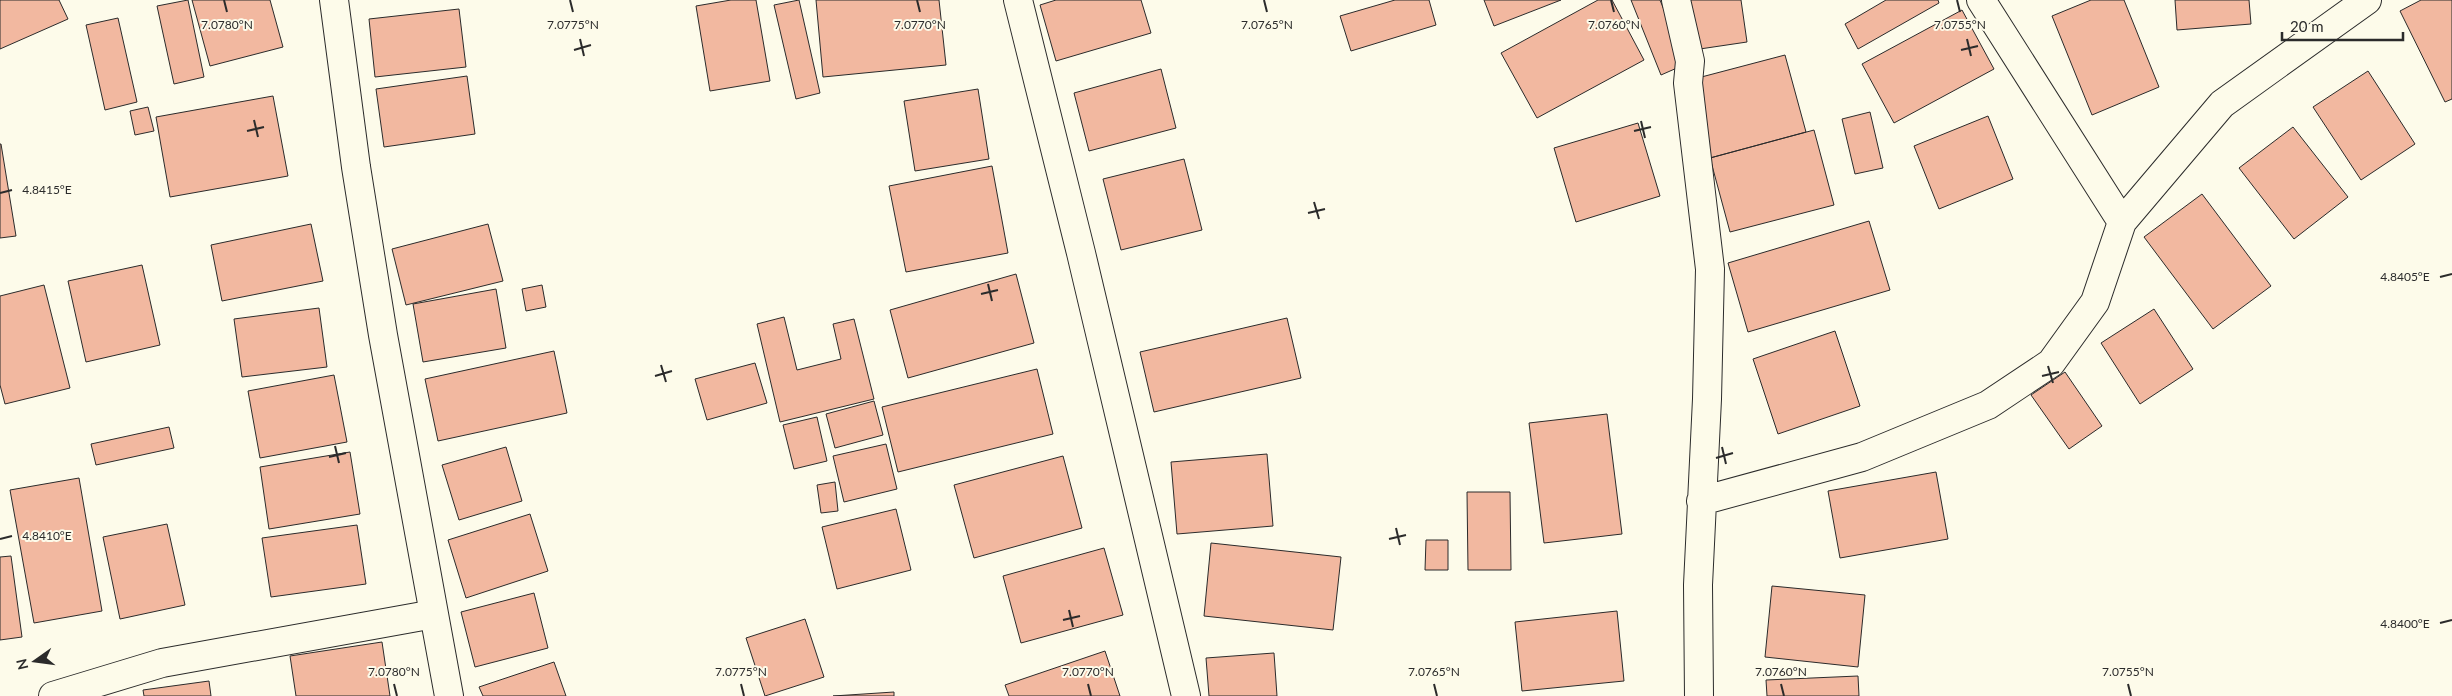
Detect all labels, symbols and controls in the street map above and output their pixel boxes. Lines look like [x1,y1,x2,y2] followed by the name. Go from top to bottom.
[2282,10,2403,42] scale bar
[201,17,253,32] text: 7.0780°N
[547,17,599,32] text: 7.0775°N
[894,17,946,32] text: 7.0770°N
[1241,17,1293,32] text: 7.0765°N
[1588,17,1640,32] text: 7.0760°N
[1934,17,1986,32] text: 7.0755°N
[2290,17,2324,35] text: 20 m
[22,182,72,197] text: 4.8415°E
[2380,269,2430,284] text: 4.8405°E
[22,528,72,543] text: 4.8410°E
[2380,616,2430,631] text: 4.8400°E
[10,636,60,686] north arrow
[12,657,31,672] text: N
[368,664,420,679] text: 7.0780°N
[715,664,767,679] text: 7.0775°N
[1062,664,1114,679] text: 7.0770°N
[1408,664,1460,679] text: 7.0765°N
[1755,664,1807,679] text: 7.0760°N
[2102,664,2154,679] text: 7.0755°N

